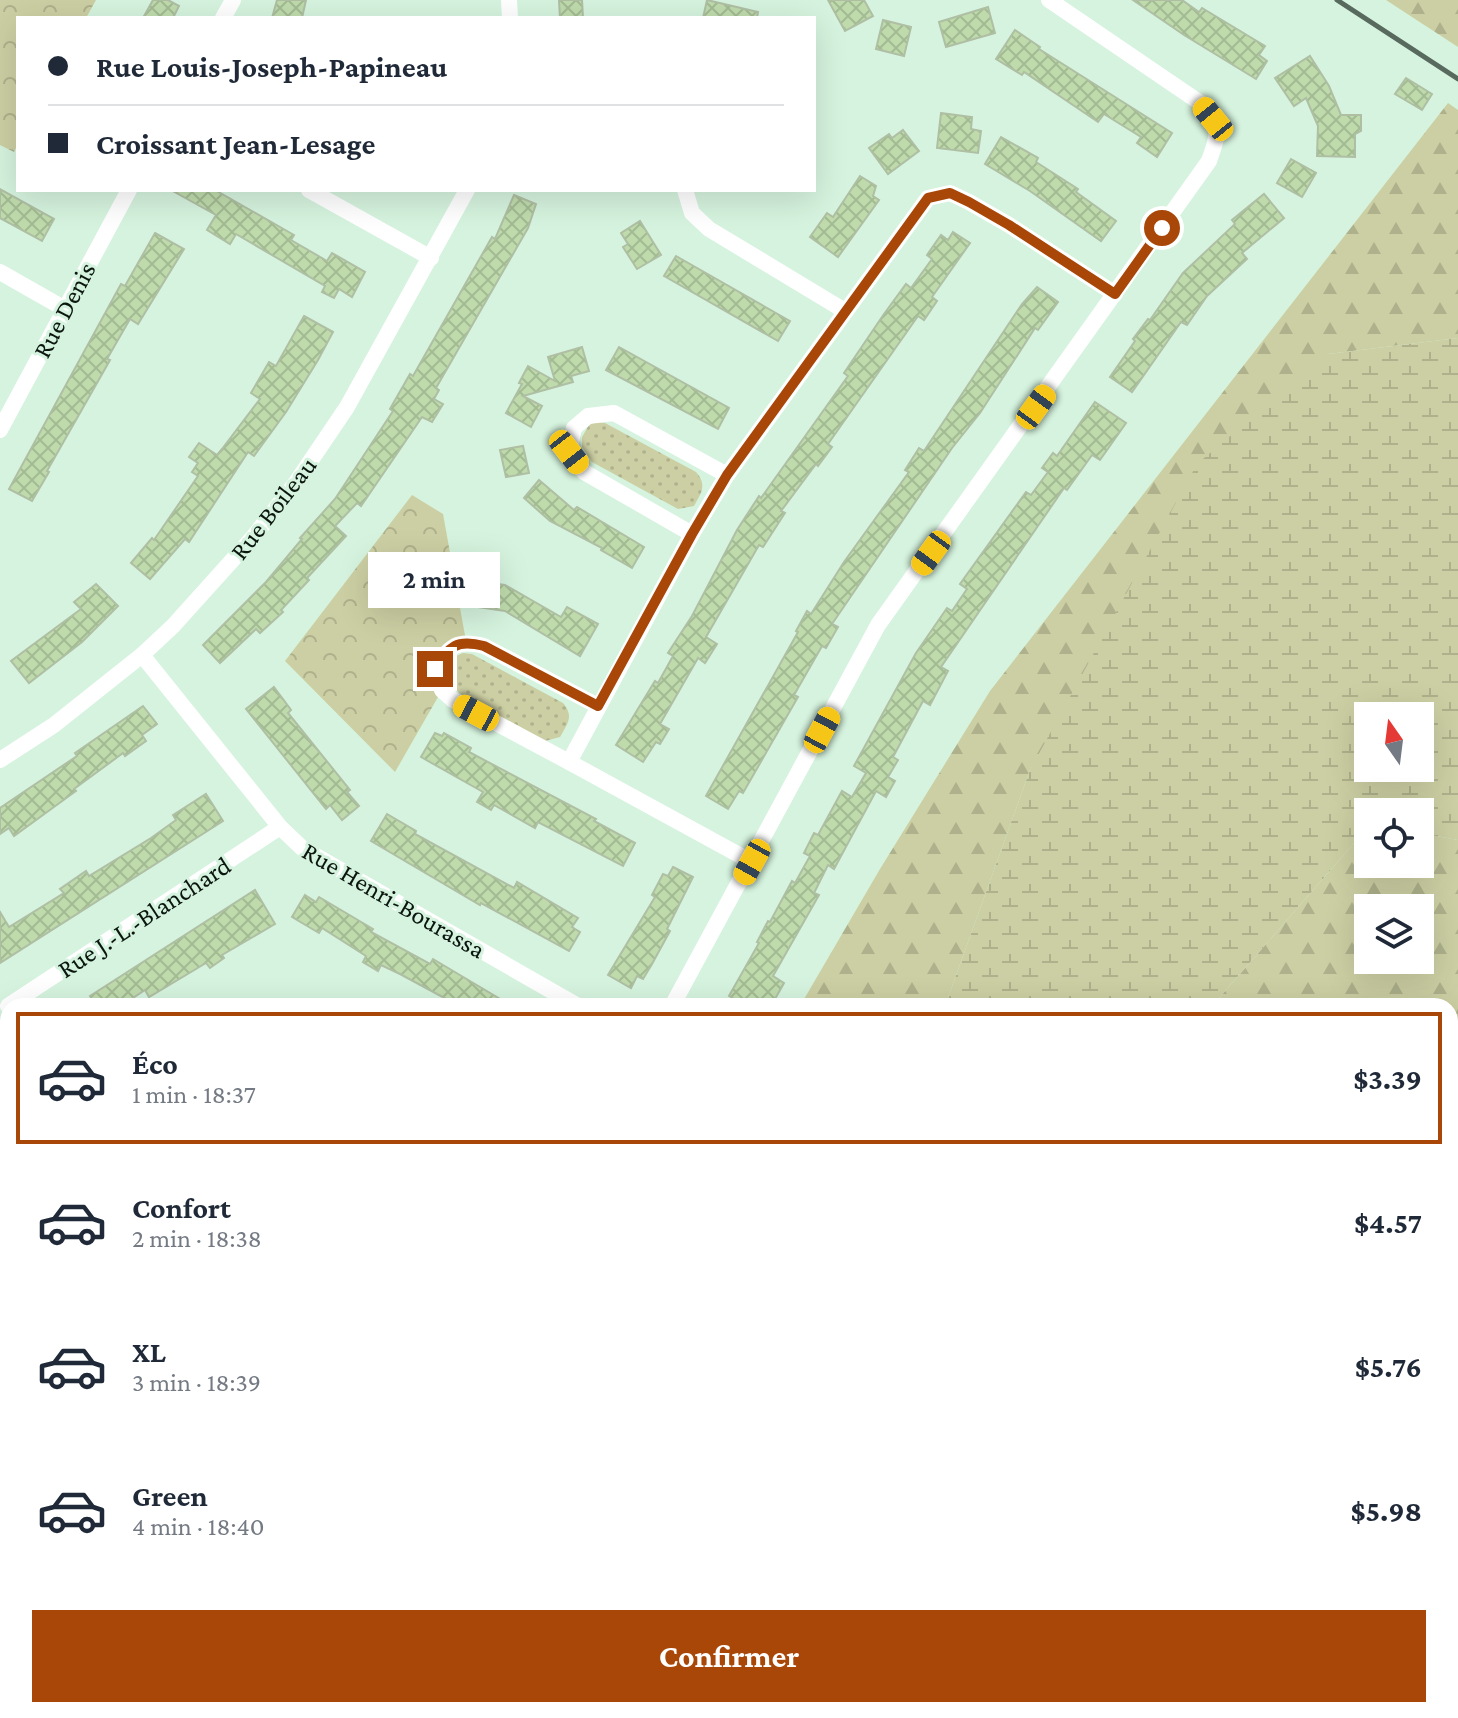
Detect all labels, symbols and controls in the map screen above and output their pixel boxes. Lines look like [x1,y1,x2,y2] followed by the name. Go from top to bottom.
[96,50,447,83] text: Rue Louis-Joseph-Papineau
[1189,93,1237,145] car
[96,127,376,160] text: Croissant Jean-Lesage
[1144,210,1180,246] route start
[27,258,102,363] street label: Rue Denis
[1012,381,1060,433] car
[545,426,593,478] car
[224,451,323,565] street label: Rue Boileau
[907,527,955,579] car
[369,553,501,609] callout: 2 min
[403,565,465,594] text: 2 min
[417,651,453,687] route end
[449,691,503,735] car
[1354,702,1434,782] north arrow
[1354,702,1434,974] map controls
[800,703,844,757] car
[1354,798,1434,878] button: locate
[730,835,774,889] car
[297,836,490,965] street label: Rue Henri-Bourassa
[52,851,236,984] street label: Rue J.-L.-Blanchard
[1354,894,1434,974] button: layers
[36,1042,108,1114] icon: car
[132,1047,178,1080] text: Éco
[1353,1062,1422,1095] text: $3.39
[132,1080,256,1109] text: 1 min · 18:37
[36,1186,108,1258] icon: car
[132,1191,231,1224] text: Confort
[1354,1206,1422,1239] text: $4.57
[132,1224,262,1253] text: 2 min · 18:38
[36,1330,108,1402] icon: car
[132,1335,166,1368] text: XL
[1355,1350,1422,1383] text: $5.76
[132,1368,261,1397] text: 3 min · 18:39
[36,1474,108,1546] icon: car
[132,1479,208,1512] text: Green
[1351,1494,1422,1527] text: $5.98
[132,1512,264,1541] text: 4 min · 18:40
[32,1610,1426,1702] button: Confirmer

